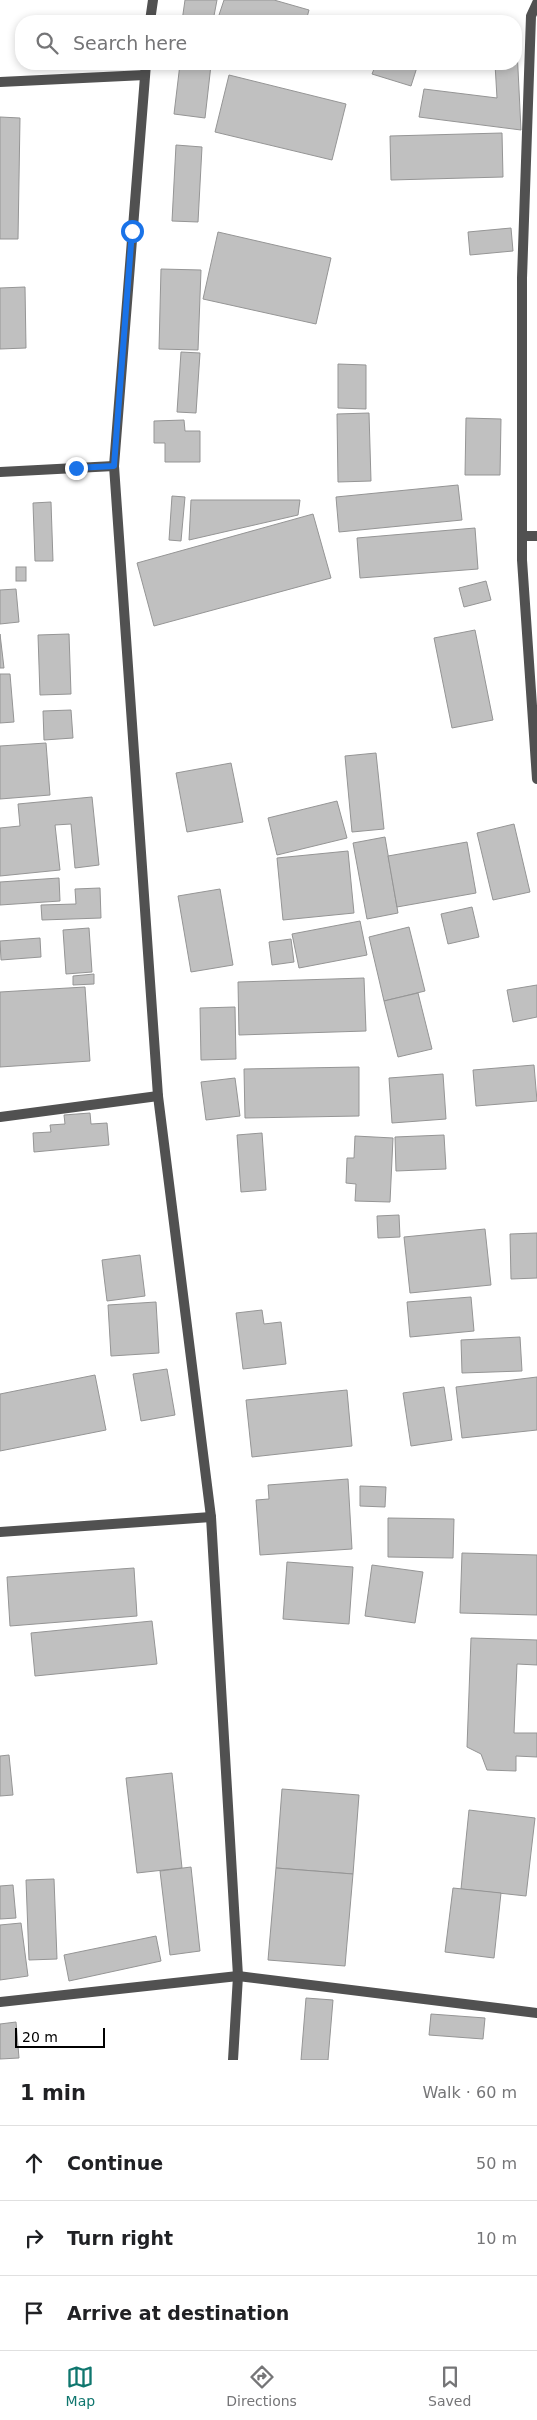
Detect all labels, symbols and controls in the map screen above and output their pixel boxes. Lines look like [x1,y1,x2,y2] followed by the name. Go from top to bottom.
[15,15,522,70] search box
[33,29,61,57] icon: search
[73,32,187,54] text: Search here
[121,220,144,243] route start
[65,457,88,480] route end
[15,2025,105,2048] scale bar
[22,2029,58,2045] text: 20 m
[20,2081,86,2105] text: 1 min
[422,2083,517,2102] text: Walk · 60 m
[20,2149,48,2177] icon: ahead
[67,2152,163,2174] text: Continue
[476,2154,517,2173] text: 50 m
[20,2224,48,2252] icon: right
[67,2227,173,2249] text: Turn right
[476,2229,517,2248] text: 10 m
[20,2299,48,2327] icon: arrive
[67,2302,289,2324] text: Arrive at destination
[66,2363,95,2409] tab: Map
[226,2363,297,2409] tab: Directions
[428,2363,471,2409] tab: Saved

